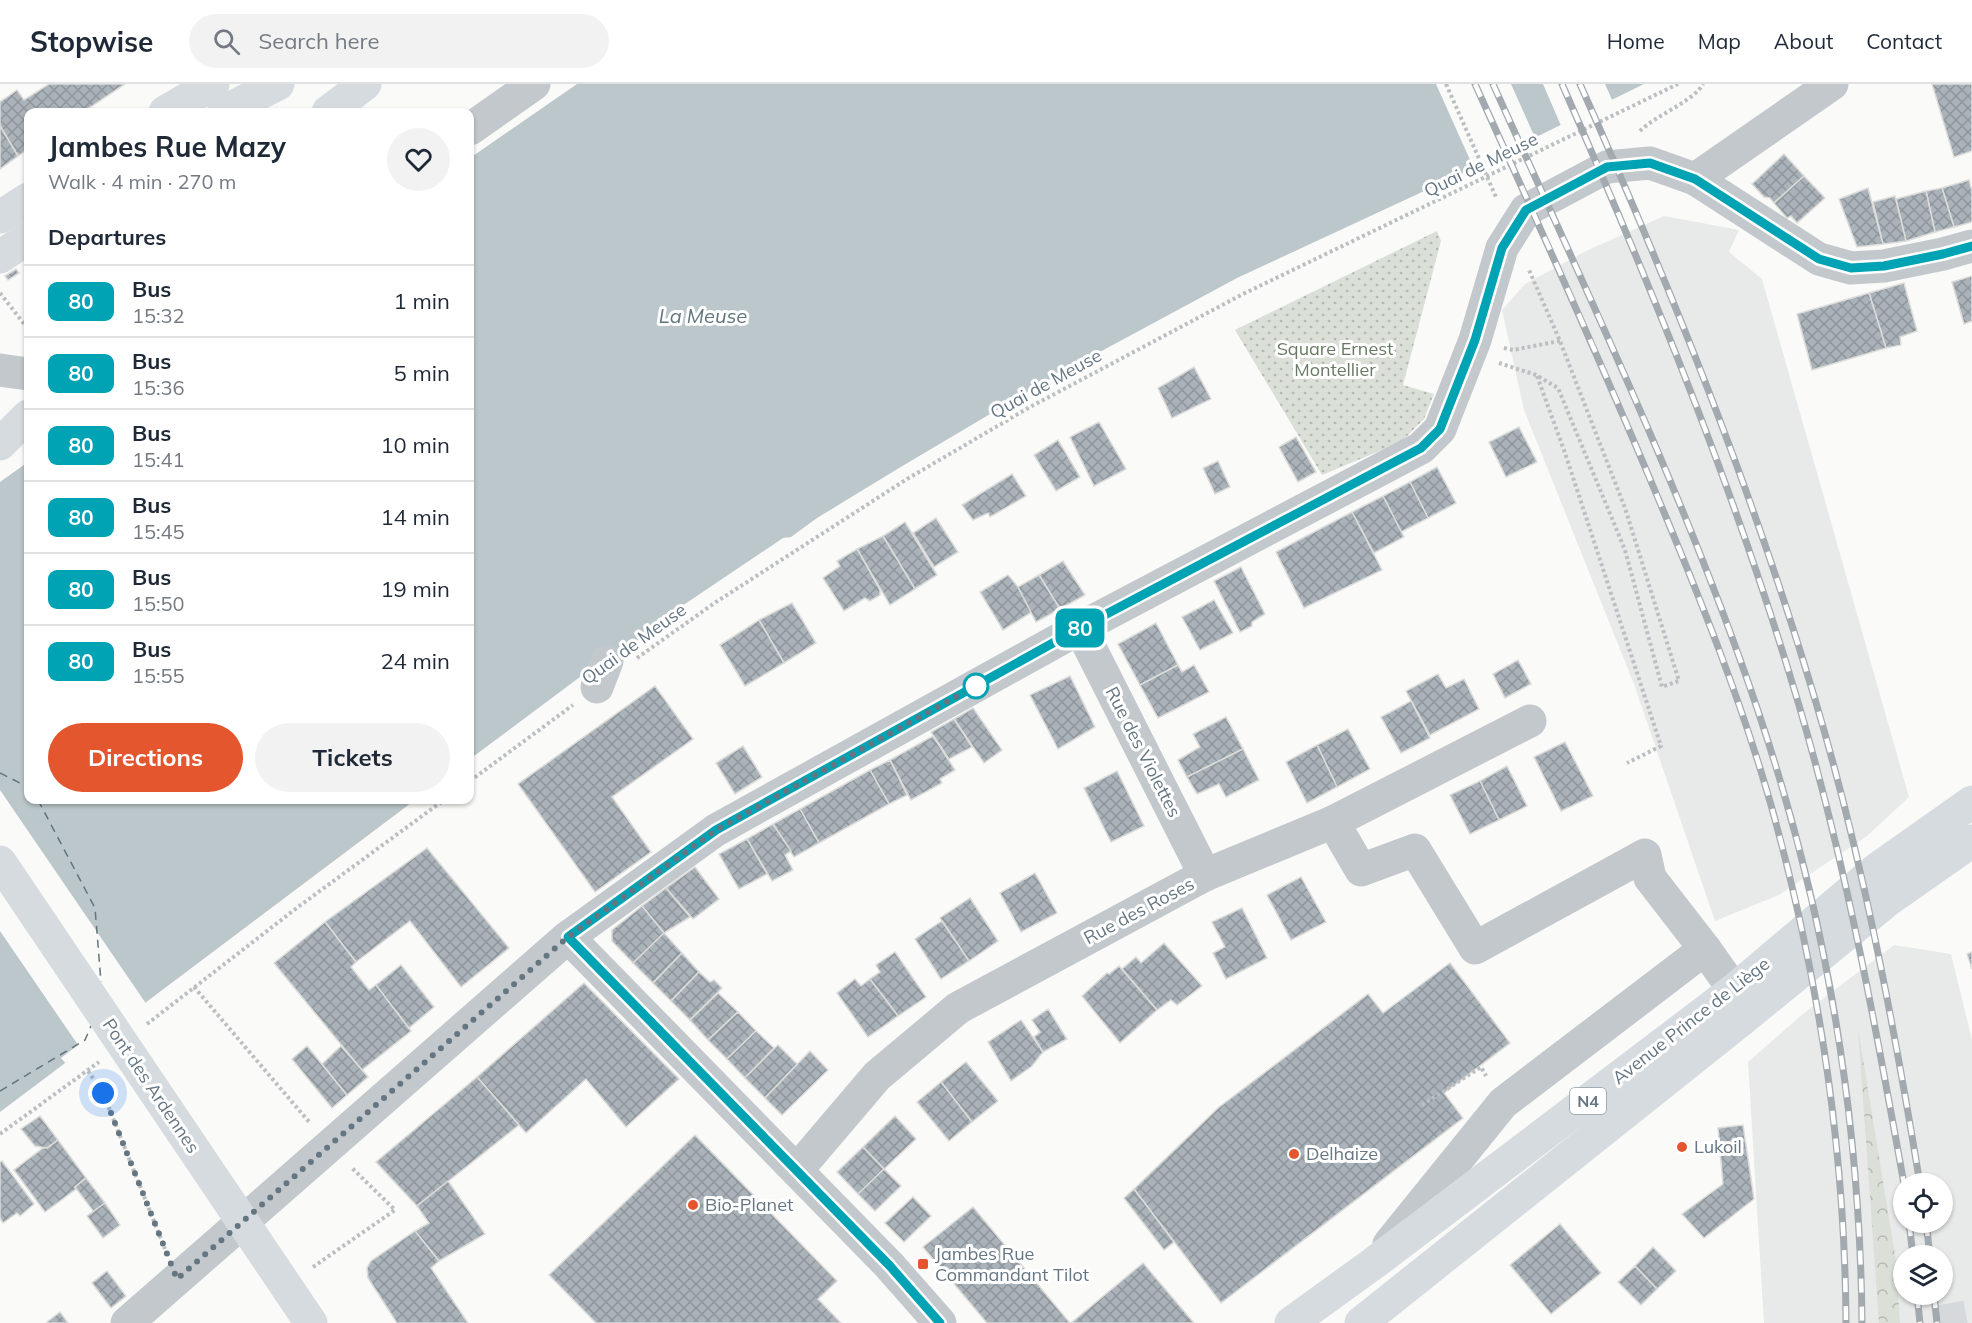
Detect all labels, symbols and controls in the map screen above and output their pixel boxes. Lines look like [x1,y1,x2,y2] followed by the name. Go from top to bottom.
[189,14,609,68] search box
[30,24,153,59] text: Stopwise
[210,25,243,58] icon: search
[258,27,379,55] text: Search here
[1607,28,1665,54] text: Home
[1698,28,1741,54] text: Map
[1774,28,1833,54] text: About
[1866,28,1942,54] text: Contact
[1420,127,1541,202] street label: Quai de Meuse
[387,128,450,191] button: heart
[48,129,286,164] text: Jambes Rue Mazy
[48,169,236,194] text: Walk · 4 min · 270 m
[48,223,166,251] text: Departures
[132,275,171,303] text: Bus
[394,287,450,315] text: 1 min
[68,288,94,314] text: 80
[132,303,185,328] text: 15:32
[659,303,747,328] water label: La Meuse
[1277,337,1393,381] park label: Square Ernest Montellier
[986,344,1105,424] street label: Quai de Meuse
[132,347,171,375] text: Bus
[394,359,450,387] text: 5 min
[68,360,94,386] text: 80
[132,375,185,400] text: 15:36
[132,419,171,447] text: Bus
[380,431,450,459] text: 10 min
[68,432,94,458] text: 80
[132,447,185,472] text: 15:41
[132,491,171,519] text: Bus
[380,503,450,531] text: 14 min
[68,504,94,530] text: 80
[132,519,185,544] text: 15:45
[132,563,171,591] text: Bus
[380,575,450,603] text: 19 min
[68,576,94,602] text: 80
[132,591,185,616] text: 15:50
[577,598,691,689] street label: Quai de Meuse
[1053,608,1107,648] line badge: 80
[1067,615,1093,641] text: 80
[132,635,171,663] text: Bus
[380,647,450,675] text: 24 min
[68,648,94,674] text: 80
[132,663,185,688] text: 15:55
[963,673,989,699] unlabelled marker
[1101,683,1186,821] street label: Rue des Violettes
[48,723,243,792] button: Directions
[255,723,450,792] button: Tickets
[1080,872,1198,949] street label: Rue des Roses
[1607,952,1774,1089] street label: Avenue Prince de Liège
[98,1014,205,1157] street label: Pont des Ardennes
[88,1078,118,1108] your location
[1570,1088,1606,1114] road number: N4
[1694,1135,1742,1158] place label: Lukoil
[1675,1140,1689,1154] marker: Lukoil
[1306,1142,1378,1165] place label: Delhaize
[1287,1147,1301,1161] marker: Delhaize
[1893,1173,1953,1305] map controls
[1893,1173,1953,1233] button: locate
[705,1193,793,1216] place label: Bio-Planet
[686,1198,700,1212] marker: Bio-Planet
[935,1242,1089,1286] place label: Jambes Rue Commandant Tilot
[1893,1245,1953,1305] button: layers
[916,1257,930,1271] marker: Jambes Rue Commandant Tilot

